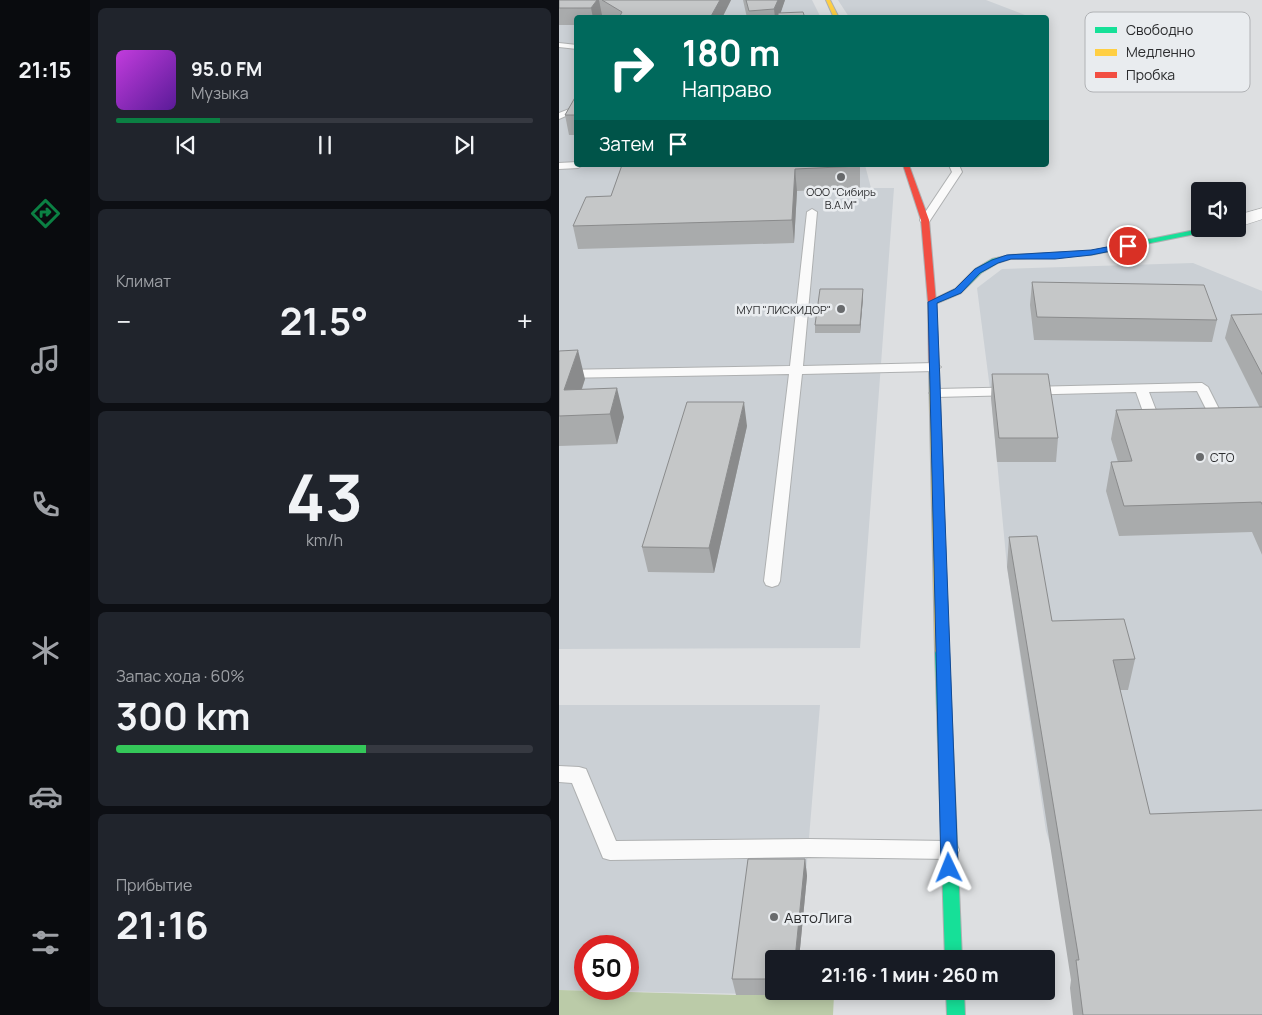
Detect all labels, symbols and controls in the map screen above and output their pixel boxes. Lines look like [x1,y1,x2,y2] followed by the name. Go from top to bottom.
[1085,12,1250,92] legend
[1126,20,1193,39] text: Свободно
[682,29,780,77] text: 180 m
[599,35,664,100] icon: right
[1126,42,1195,61] text: Медленно
[19,55,71,85] text: 21:15
[191,56,262,82] text: 95.0 FM
[1126,65,1175,84] text: Пробка
[682,74,772,104] text: Направо
[191,82,249,104] text: Музыка
[664,130,692,158] icon: arrive
[172,131,200,159] icon: previous
[311,131,339,159] icon: pause
[450,131,478,159] icon: next
[599,131,654,157] text: Затем
[835,171,847,183] marker: ООО "Сибирь В.А.М"
[1191,182,1246,237] map controls
[1191,182,1246,237] button: sound
[806,184,876,212] place label: ООО "Сибирь В.А.М"
[28,196,63,231] icon: directions
[1107,225,1149,267] pin
[1114,232,1142,260] icon: arrive
[116,270,171,292] text: Климат
[280,294,368,346] text: 21.5°
[116,302,131,340] text: −
[517,302,533,340] text: +
[737,302,831,317] place label: МУП "ЛИСКИДОР"
[835,303,847,315] marker: МУП "ЛИСКИДОР"
[28,342,63,377] icon: music
[1210,449,1235,466] place label: СТО
[1194,451,1206,463] marker: СТО
[286,452,363,541] text: 43
[28,487,63,522] icon: phone
[306,529,343,551] text: km/h
[28,633,63,668] icon: climate
[116,665,245,687] text: Запас хода · 60%
[116,689,250,741] text: 300 km
[28,779,63,814] icon: car
[922,841,974,893] position arrow
[116,874,192,896] text: Прибытие
[116,898,209,950] text: 21:16
[784,907,852,928] place label: АвтоЛига
[768,911,780,923] marker: АвтоЛига
[28,925,63,960] icon: filters
[574,935,639,1000] speed limit sign: 50
[821,962,999,988] text: 21:16 · 1 мин · 260 m

